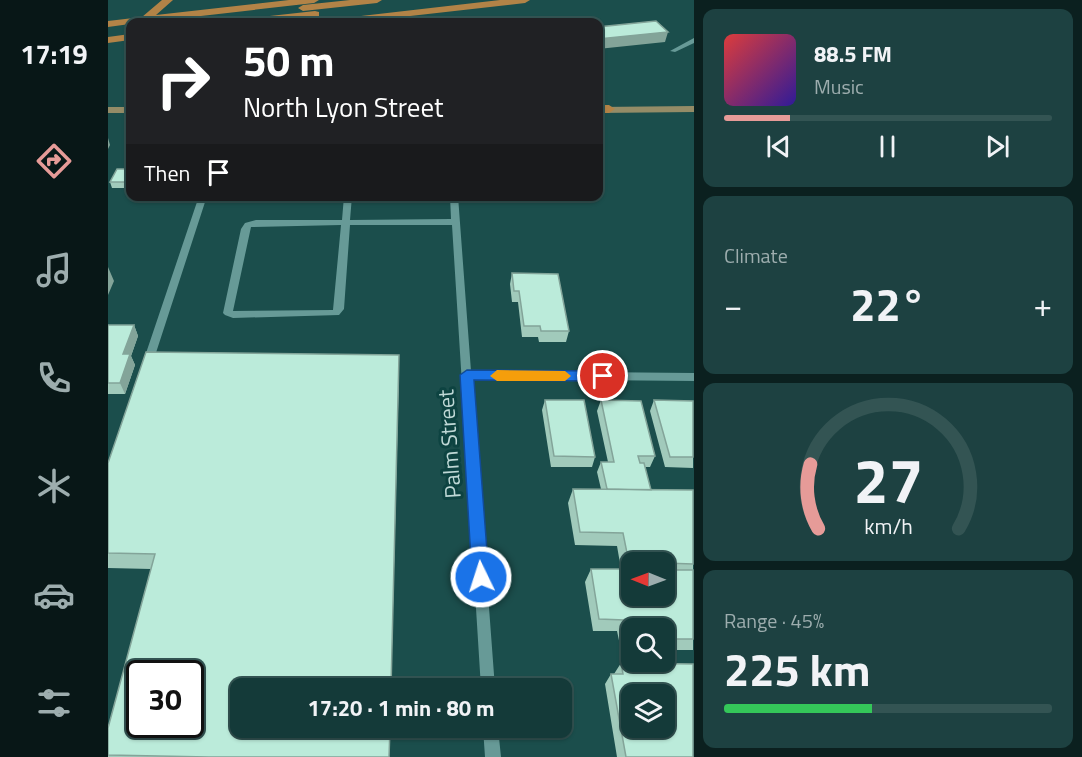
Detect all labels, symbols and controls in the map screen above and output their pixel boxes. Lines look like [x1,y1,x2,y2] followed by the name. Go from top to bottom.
[243,28,335,92] text: 50 m
[20,33,88,74] text: 17:19
[814,37,892,71] text: 88.5 FM
[144,42,222,120] icon: right
[814,71,864,102] text: Music
[243,86,443,127] text: North Lyon Street
[762,130,795,163] icon: previous
[871,130,904,163] icon: pause
[981,130,1014,163] icon: next
[33,140,75,182] icon: directions
[144,156,190,190] text: Then
[202,156,235,189] icon: arrive
[724,240,788,271] text: Climate
[33,249,75,291] icon: music
[850,270,926,338] text: 22°
[724,280,742,330] text: −
[1034,280,1052,330] text: +
[577,350,628,401] pin
[33,357,75,399] icon: phone
[586,359,619,392] icon: arrive
[428,388,470,500] street label: Palm Street
[853,432,923,527] text: 27
[33,465,75,507] icon: climate
[864,510,912,542] text: km/h
[449,545,513,609] position arrow
[621,552,675,606] north arrow
[621,552,675,738] map controls
[33,574,75,616] icon: car
[724,605,824,636] text: Range · 45%
[621,618,675,672] button: search
[724,635,870,703] text: 225 km
[126,660,204,738] speed limit sign: 30
[33,682,75,724] icon: filters
[621,684,675,738] button: layers
[308,691,494,725] text: 17:20 · 1 min · 80 m

